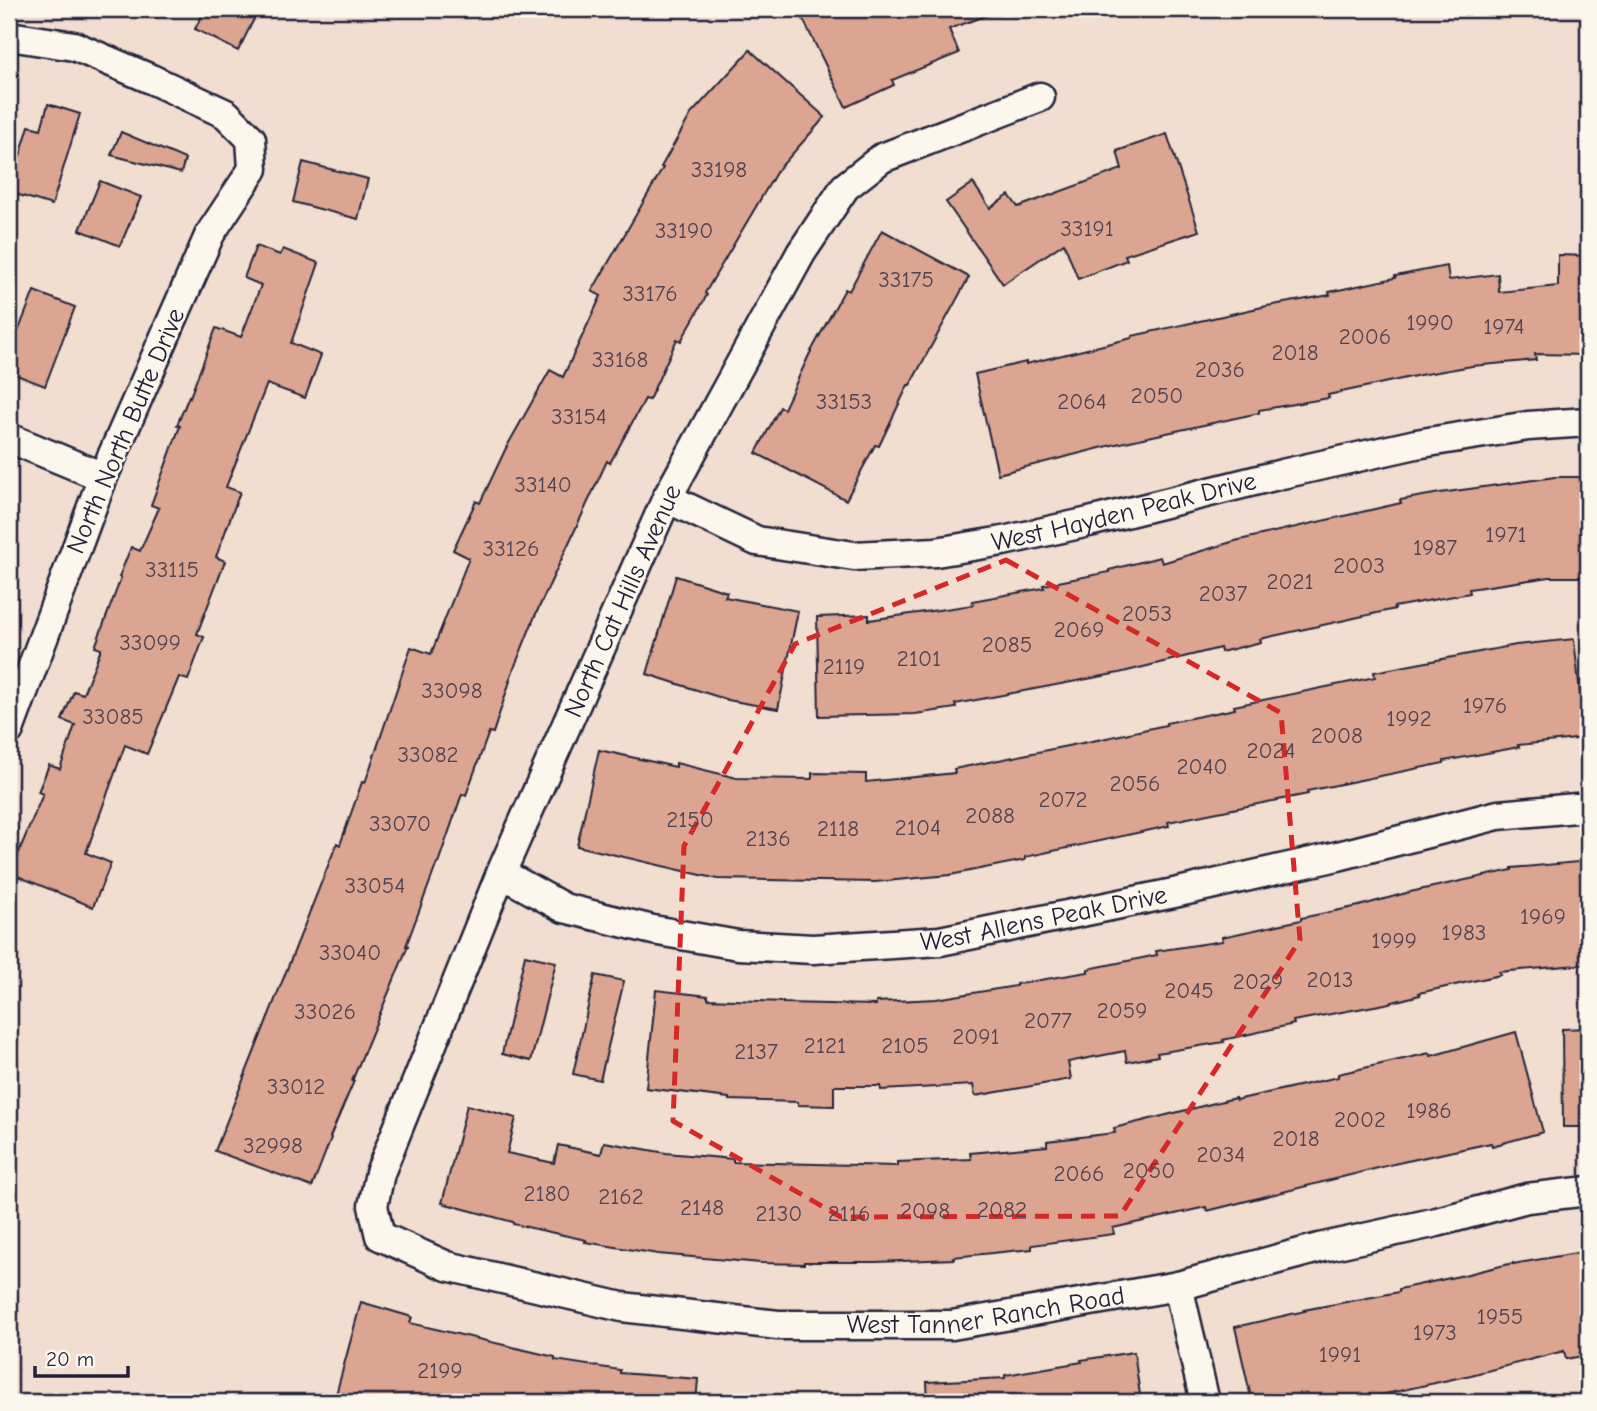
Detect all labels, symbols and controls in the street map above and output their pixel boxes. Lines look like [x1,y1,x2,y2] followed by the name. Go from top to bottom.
[691,156,747,183] house number: 33198
[1060,215,1114,242] house number: 33191
[655,217,713,244] house number: 33190
[878,266,934,293] house number: 33175
[622,280,678,307] house number: 33176
[61,304,191,558] street label: North North Butte Drive
[1406,309,1454,336] house number: 1990
[1483,313,1525,340] house number: 1974
[1339,323,1391,350] house number: 2006
[1272,339,1319,366] house number: 2018
[592,346,648,373] house number: 33168
[1195,356,1245,383] house number: 2036
[1131,382,1183,409] house number: 2050
[816,388,872,415] house number: 33153
[1057,388,1107,415] house number: 2064
[551,403,607,430] house number: 33154
[989,466,1259,558] street label: West Hayden Peak Drive
[514,471,572,498] house number: 33140
[558,480,688,722] street label: North Cat Hills Avenue
[1485,521,1527,548] house number: 1971
[1413,534,1457,561] house number: 1987
[483,535,539,562] house number: 33126
[1333,552,1385,579] house number: 2003
[145,556,199,583] house number: 33115
[1266,568,1314,595] house number: 2021
[1199,580,1247,607] house number: 2037
[1122,600,1172,627] house number: 2053
[1054,616,1104,643] house number: 2069
[119,629,181,656] house number: 33099
[982,631,1032,658] house number: 2085
[897,645,941,672] house number: 2101
[823,653,865,680] house number: 2119
[421,677,483,704] house number: 33098
[1463,692,1507,719] house number: 1976
[82,703,144,730] house number: 33085
[1386,705,1432,732] house number: 1992
[1311,722,1363,749] house number: 2008
[1246,737,1296,764] house number: 2024
[397,741,459,768] house number: 33082
[1176,753,1228,780] house number: 2040
[1110,770,1160,797] house number: 2056
[1039,786,1087,813] house number: 2072
[965,802,1015,829] house number: 2088
[666,806,714,833] house number: 2150
[369,810,431,837] house number: 33070
[895,814,941,841] house number: 2104
[817,815,859,842] house number: 2118
[745,825,791,852] house number: 2136
[345,872,405,899] house number: 33054
[919,880,1170,957] street label: West Allens Peak Drive
[1520,903,1566,930] house number: 1969
[1442,919,1486,946] house number: 1983
[1371,927,1417,954] house number: 1999
[319,939,381,966] house number: 33040
[1307,966,1353,993] house number: 2013
[1233,968,1283,995] house number: 2029
[1164,977,1214,1004] house number: 2045
[1097,997,1147,1024] house number: 2059
[294,998,356,1025] house number: 33026
[1024,1007,1072,1034] house number: 2077
[952,1023,1000,1050] house number: 2091
[804,1032,846,1059] house number: 2121
[881,1032,929,1059] house number: 2105
[734,1038,778,1065] house number: 2137
[267,1073,325,1100] house number: 33012
[1406,1097,1452,1124] house number: 1986
[1334,1106,1386,1133] house number: 2002
[1273,1125,1320,1152] house number: 2018
[243,1132,303,1159] house number: 32998
[1197,1141,1245,1168] house number: 2034
[1123,1157,1175,1184] house number: 2050
[1054,1160,1104,1187] house number: 2066
[524,1180,571,1207] house number: 2180
[598,1183,644,1210] house number: 2162
[680,1194,724,1221] house number: 2148
[977,1196,1027,1223] house number: 2082
[900,1197,950,1224] house number: 2098
[756,1200,802,1227] house number: 2130
[828,1200,870,1227] house number: 2116
[846,1280,1127,1341] street label: West Tanner Ranch Road
[1477,1303,1523,1330] house number: 1955
[1413,1319,1457,1346] house number: 1973
[35,1334,128,1378] scale bar
[1319,1341,1361,1368] house number: 1991
[46,1347,94,1371] text: 20 m
[417,1357,463,1384] house number: 2199

